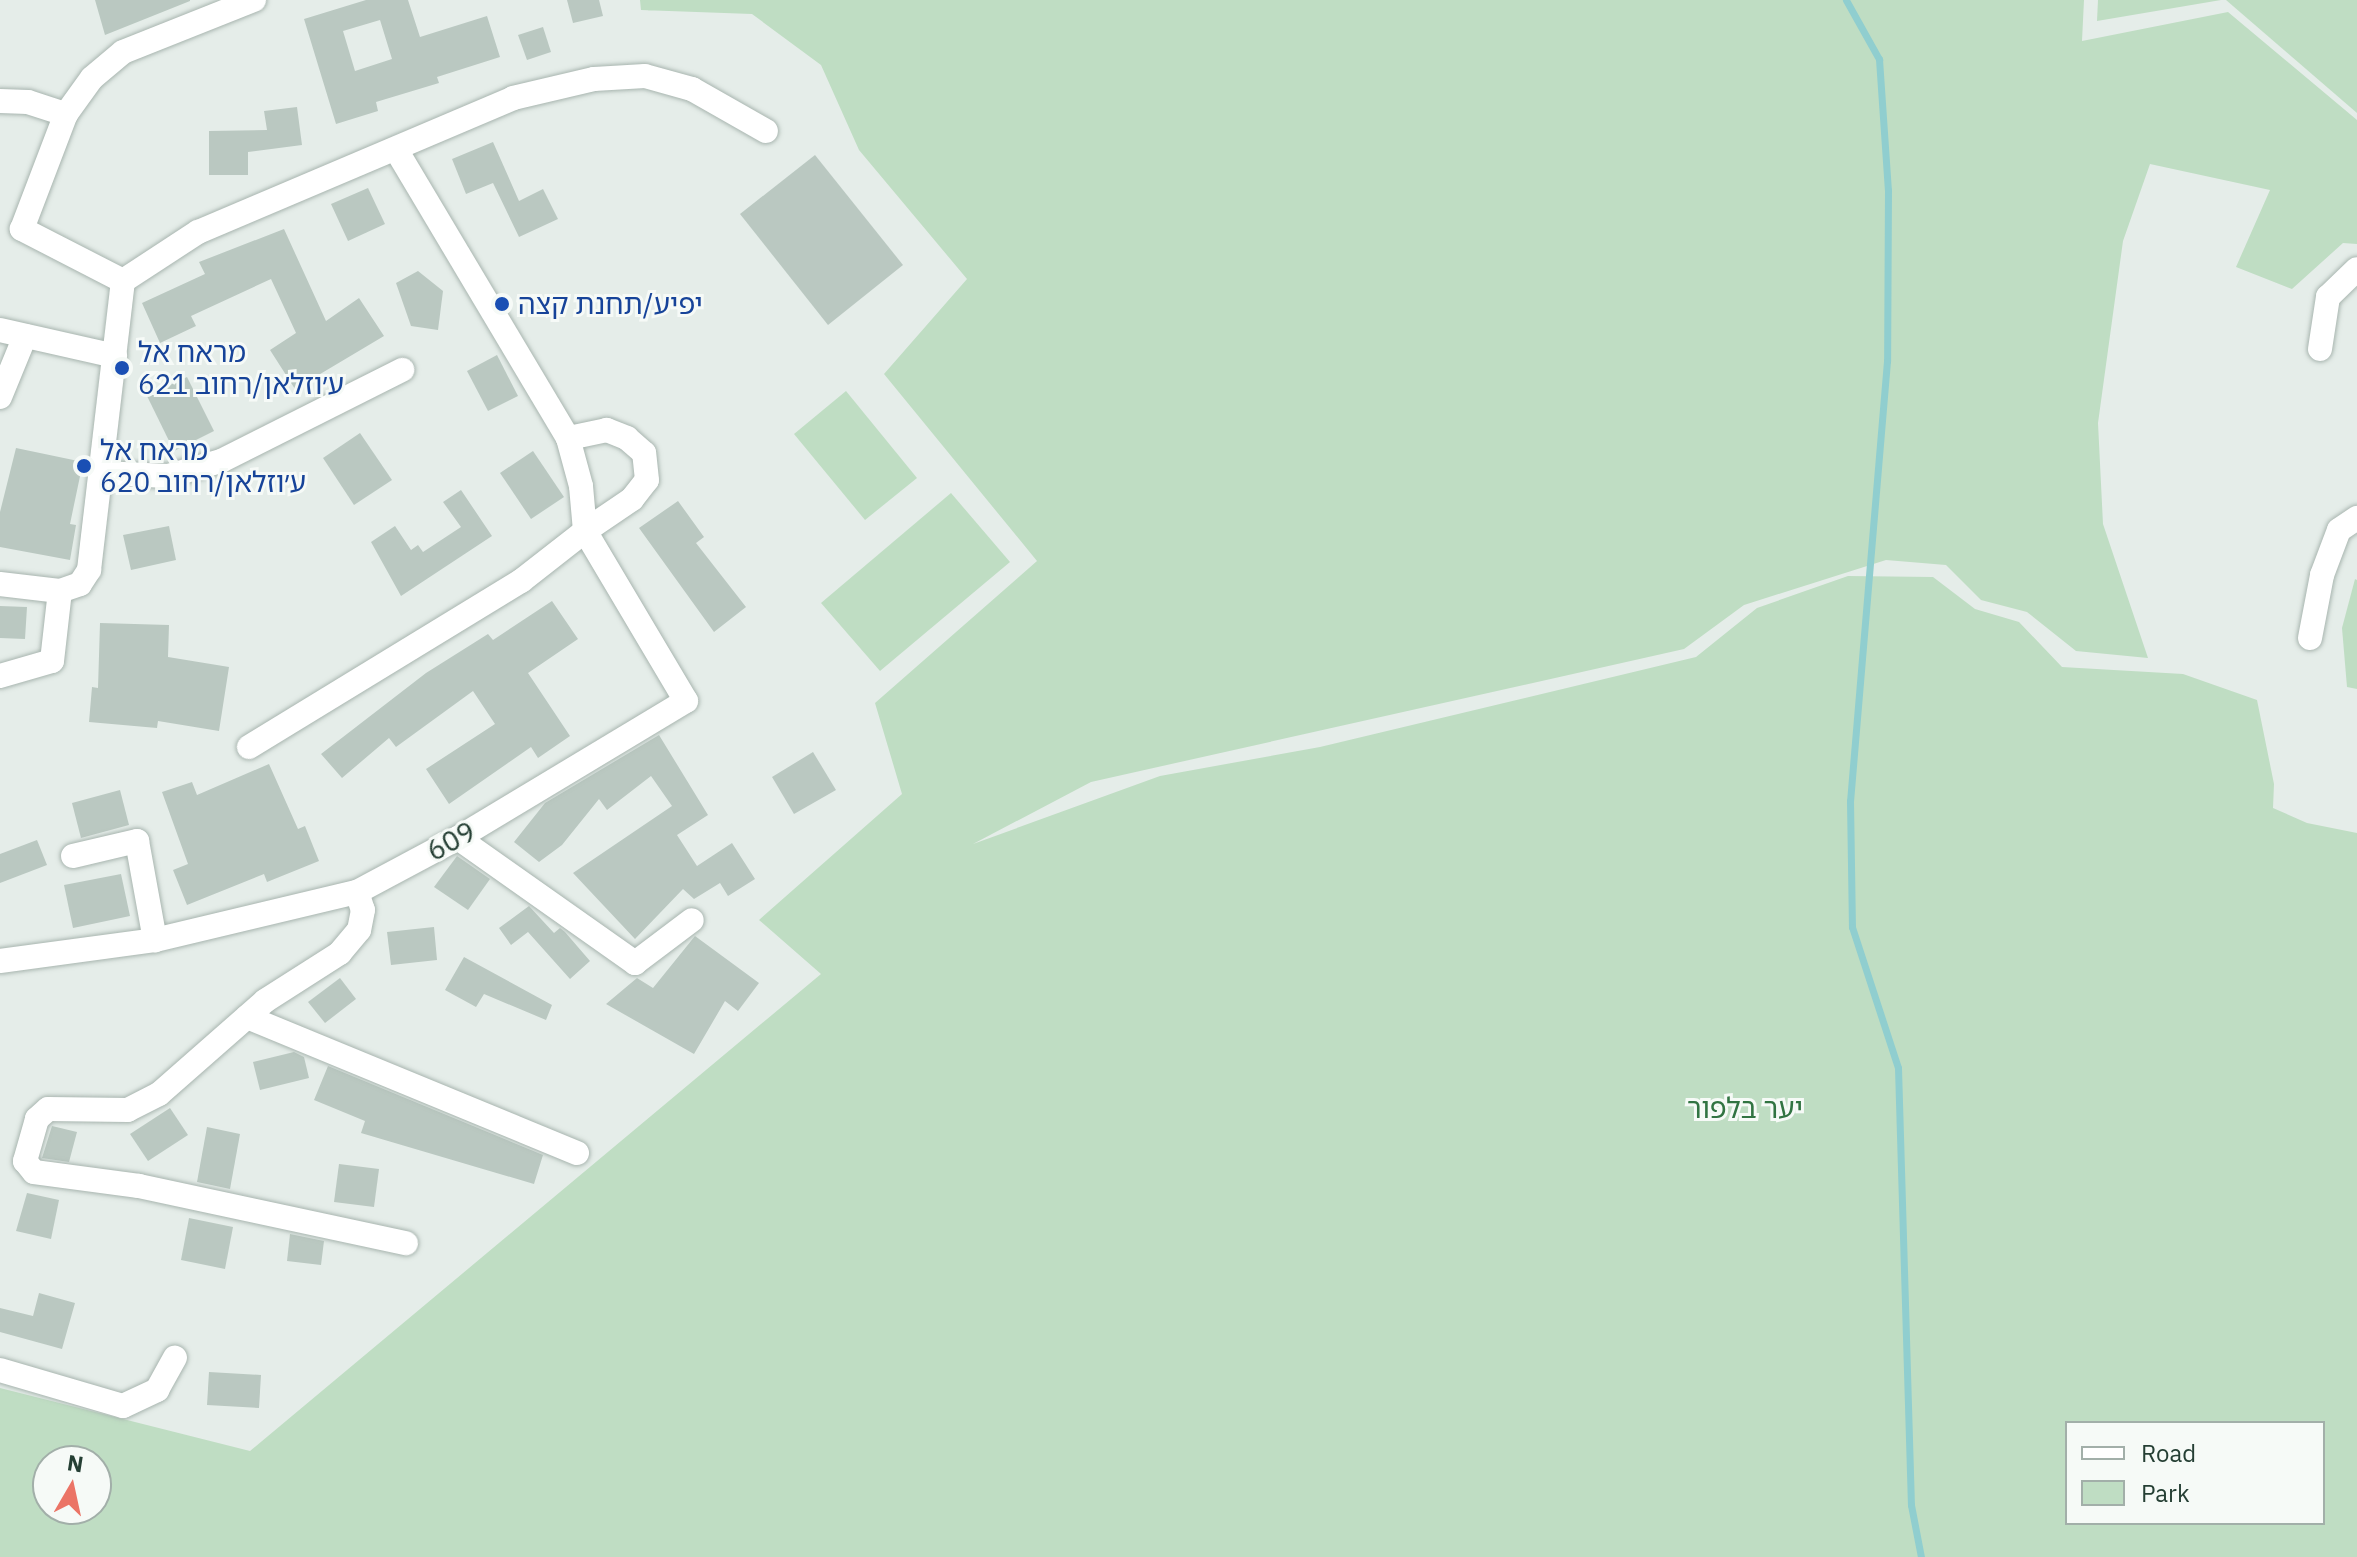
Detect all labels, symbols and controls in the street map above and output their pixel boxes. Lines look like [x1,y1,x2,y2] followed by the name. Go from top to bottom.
[518,287,703,321] place label: יפיע/תחנת קצה
[493,295,511,313] marker: יפיע/תחנת קצה
[138,335,344,401] place label: מראח אל ע׳וזלאן/רחוב 621
[113,359,131,377] marker: מראח אל ע׳וזלאן/רחוב 621
[100,433,306,499] place label: מראח אל ע׳וזלאן/רחוב 620
[75,457,93,475] marker: מראח אל ע׳וזלאן/רחוב 620
[421,814,481,868] street label: 609
[1687,1091,1803,1125] park label: יער בלפור
[2065,1421,2325,1525] legend
[2141,1437,2196,1469] text: Road
[32,1445,112,1525] north arrow
[65,1447,86,1478] text: N
[2141,1477,2190,1509] text: Park

